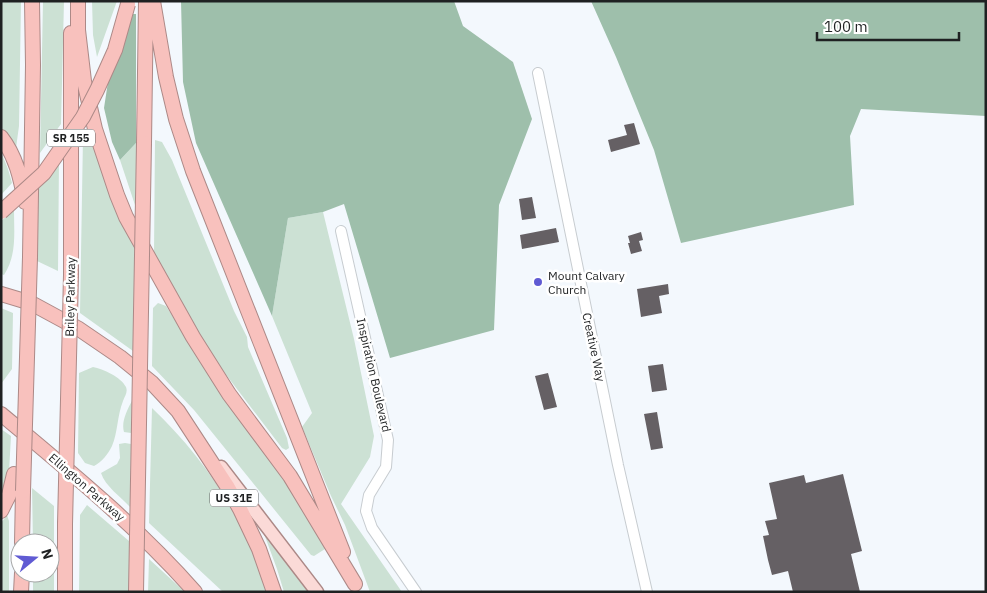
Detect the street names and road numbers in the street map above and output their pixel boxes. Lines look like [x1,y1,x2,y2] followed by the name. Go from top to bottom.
[47,130,95,146] road number: SR 155
[62,257,78,337] street label: Briley Parkway
[579,311,609,383] street label: Creative Way
[354,317,394,433] street label: Inspiration Boulevard
[46,450,128,524] street label: Ellington Parkway
[210,489,258,506] road number: US 31E

